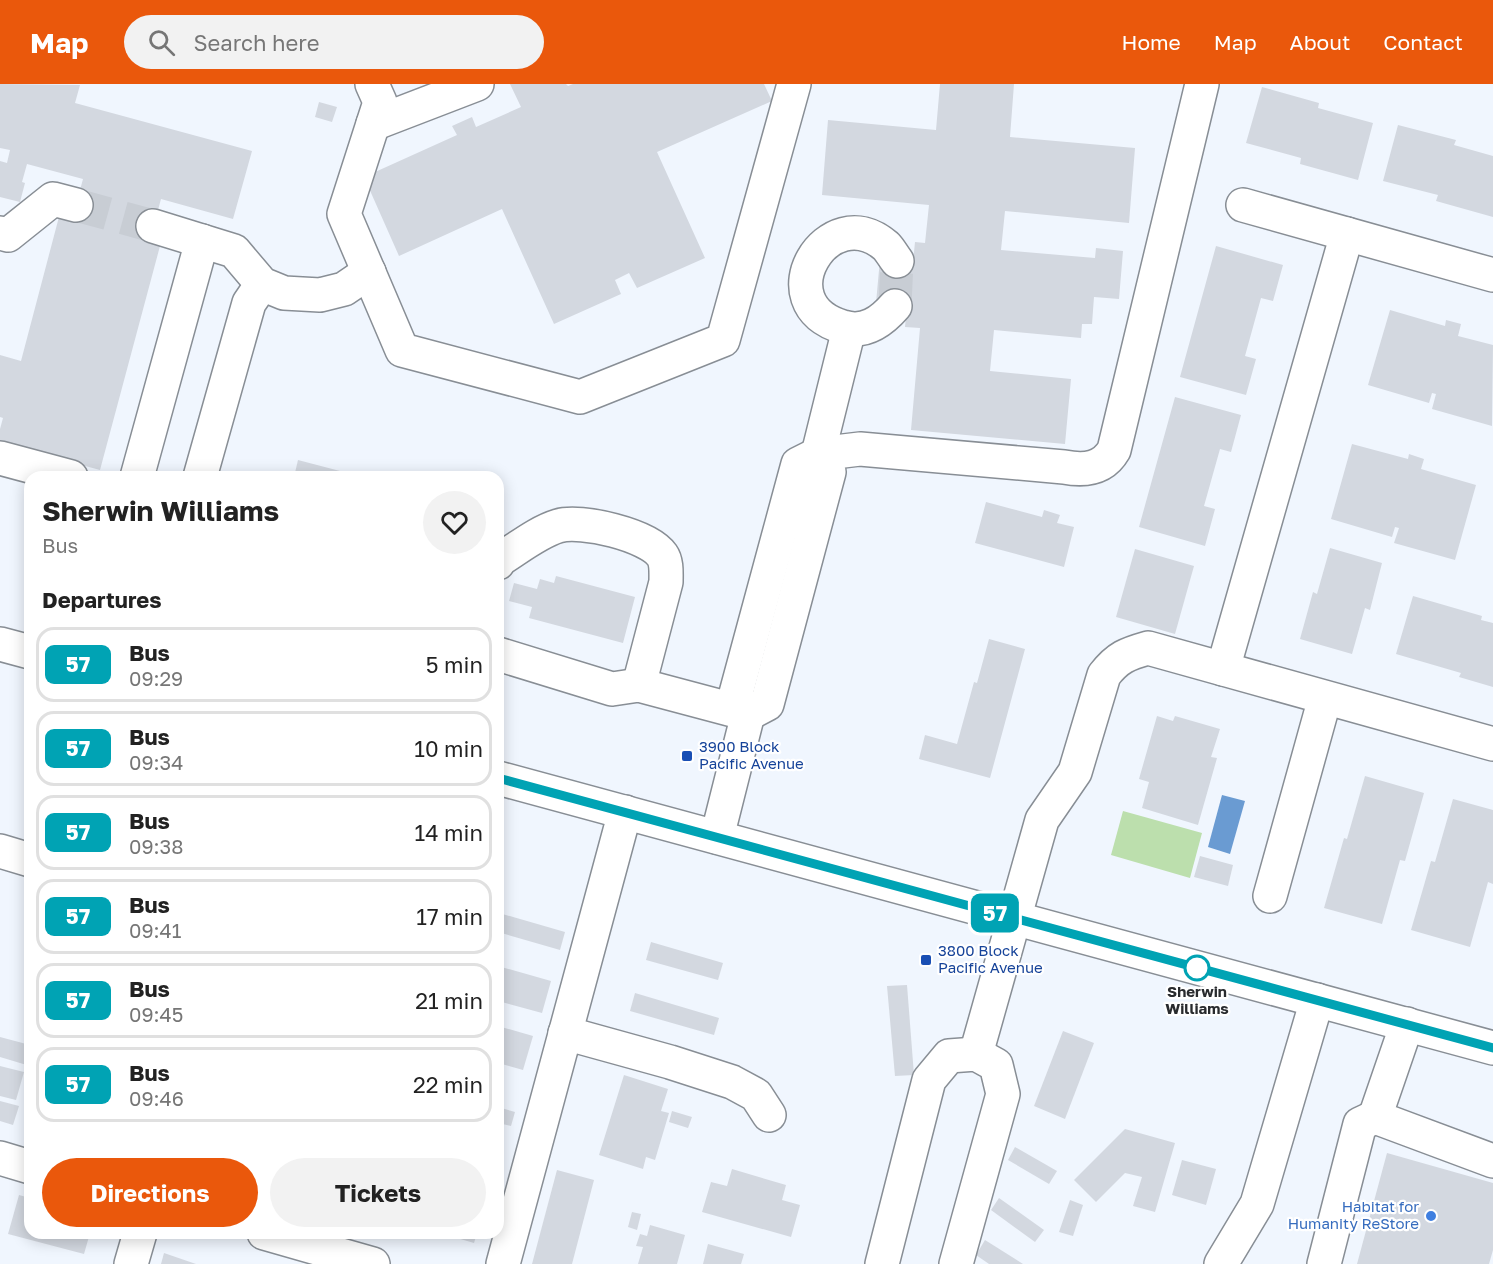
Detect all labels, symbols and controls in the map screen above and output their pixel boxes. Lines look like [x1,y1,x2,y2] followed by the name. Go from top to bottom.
[124,15,544,69] search box
[30,26,88,59] text: Map
[145,26,178,59] icon: search
[193,29,319,56] text: Search here
[1121,29,1181,55] text: Home
[1214,29,1257,55] text: Map
[1290,29,1350,55] text: About
[1383,29,1463,55] text: Contact
[423,491,486,554] button: heart
[42,494,279,527] text: Sherwin Williams
[42,533,78,557] text: Bus
[42,586,161,613] text: Departures
[129,639,170,666] text: Bus
[66,651,90,677] text: 57
[426,651,483,678] text: 5 min
[129,666,183,690] text: 09:29
[129,723,170,750] text: Bus
[66,735,90,761] text: 57
[414,735,483,762] text: 10 min
[699,737,804,772] place label: 3900 Block Pacific Avenue
[680,749,694,763] marker: 3900 Block Pacific Avenue
[129,750,183,774] text: 09:34
[129,807,170,834] text: Bus
[66,819,90,845] text: 57
[415,819,483,846] text: 14 min
[129,834,183,858] text: 09:38
[129,891,170,918] text: Bus
[968,894,1022,932] line badge: 57
[983,900,1007,926] text: 57
[66,903,90,929] text: 57
[416,903,483,930] text: 17 min
[129,918,181,942] text: 09:41
[938,941,1043,976] place label: 3800 Block Pacific Avenue
[919,953,933,967] marker: 3800 Block Pacific Avenue
[1184,955,1210,981] marker: Sherwin Williams
[129,975,170,1002] text: Bus
[1165,982,1229,1017] place label: Sherwin Williams
[66,987,90,1013] text: 57
[415,987,483,1014] text: 21 min
[129,1002,183,1026] text: 09:45
[129,1059,170,1086] text: Bus
[66,1071,90,1097] text: 57
[413,1071,483,1098] text: 22 min
[129,1086,184,1110] text: 09:46
[42,1158,258,1227] button: Directions
[270,1158,486,1227] button: Tickets
[1288,1197,1419,1232] place label: Habitat for Humanity ReStore
[1424,1209,1438,1223] marker: Habitat for Humanity ReStore

